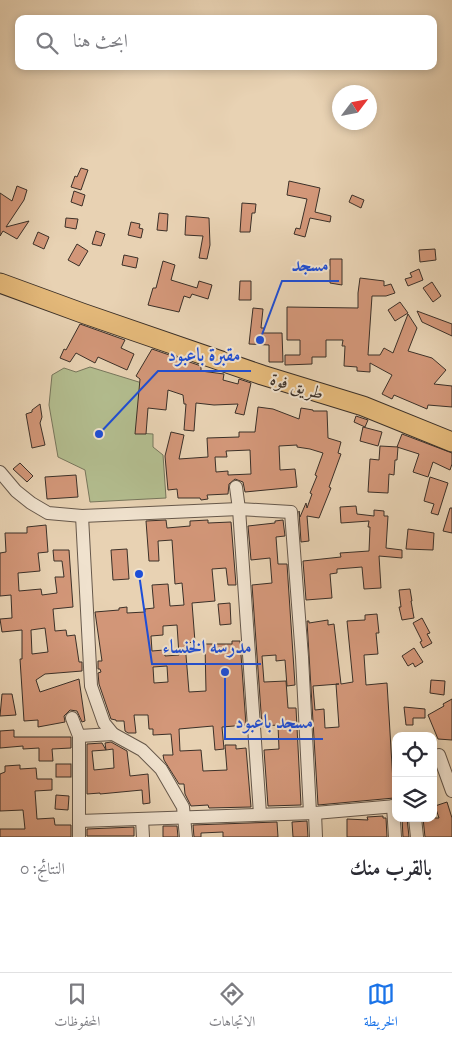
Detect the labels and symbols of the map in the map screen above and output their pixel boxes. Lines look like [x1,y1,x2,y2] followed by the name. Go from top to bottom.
[332,85,377,130] north arrow
[282,247,339,281] callout: مسجد
[291,253,329,276] text: مسجد
[158,337,251,371] callout: مقبرة باعبود
[168,343,240,367] text: مقبرة باعبود
[267,367,326,406] street label: طريق فوة
[152,630,261,664] callout: مدرسه الخنساء
[162,635,252,658] text: مدرسه الخنساء
[225,705,323,739] callout: مسجد باعبود
[235,710,313,734] text: مسجد باعبود

